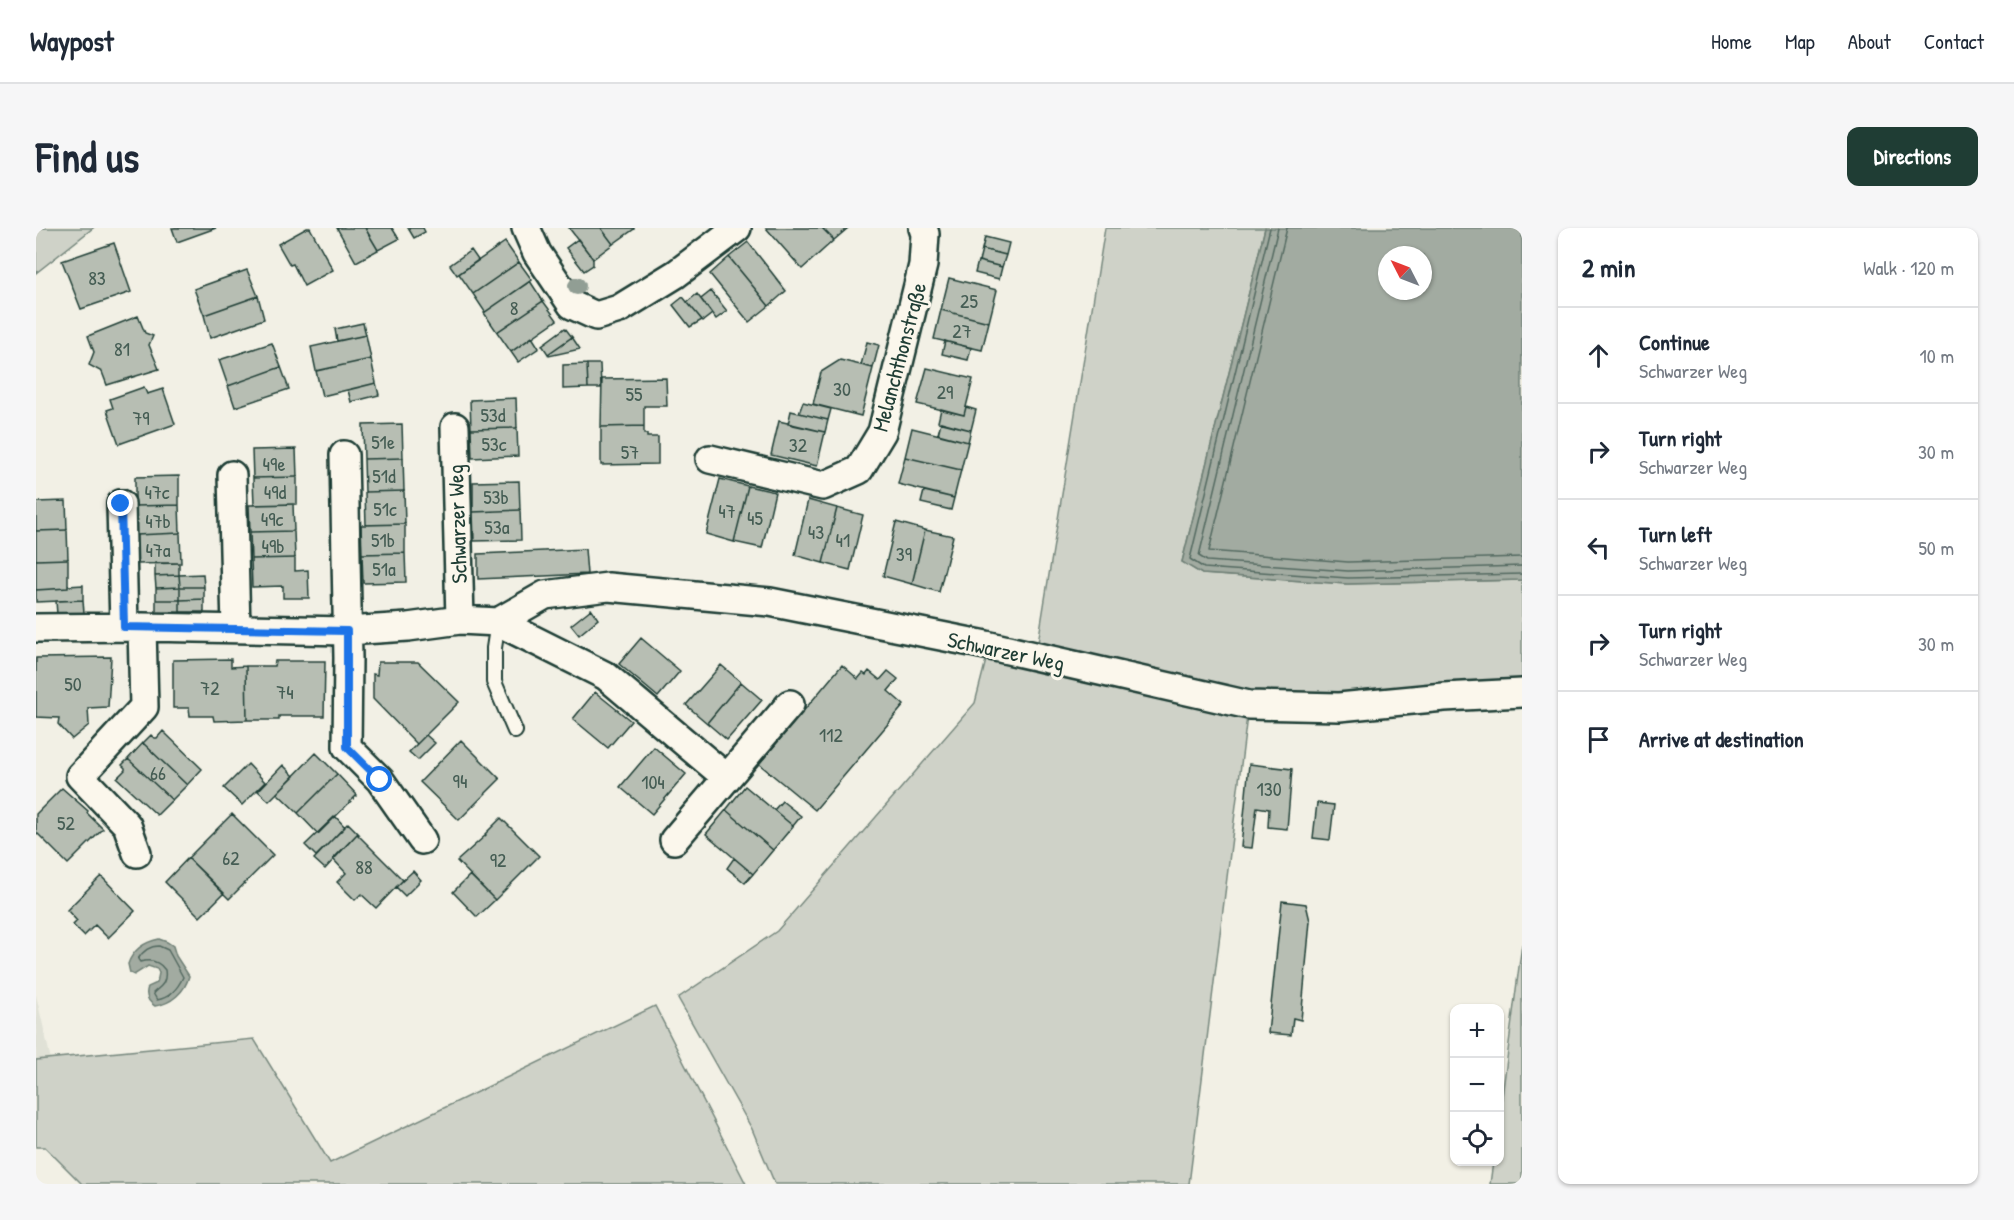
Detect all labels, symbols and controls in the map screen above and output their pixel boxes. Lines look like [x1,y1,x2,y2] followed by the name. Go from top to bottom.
[30,22,114,60] text: Waypost
[1711,27,1752,56] text: Home
[1785,27,1815,56] text: Map
[1848,27,1891,56] text: About
[1924,27,1984,56] text: Contact
[1847,127,1978,186] button: Directions
[36,128,139,185] text: Find us
[1378,246,1432,300] north arrow
[1582,250,1635,285] text: 2 min
[1863,254,1954,281] text: Walk · 120 m
[88,264,106,291] house number: 83
[865,279,933,435] street label: Melanchthonstraße
[960,287,978,314] house number: 25
[510,294,518,321] house number: 8
[952,317,972,344] house number: 27
[1639,327,1710,357] text: Continue
[114,335,130,362] house number: 81
[1582,339,1615,372] icon: ahead
[1920,342,1954,369] text: 10 m
[1639,357,1747,384] text: Schwarzer Weg
[833,375,851,402] house number: 30
[937,378,953,405] house number: 29
[626,380,643,407] house number: 55
[480,401,506,428] house number: 53d
[132,404,150,431] house number: 79
[1639,423,1722,453] text: Turn right
[371,428,395,455] house number: 51e
[481,430,507,457] house number: 53c
[789,431,808,458] house number: 32
[1582,435,1615,468] icon: right
[621,438,639,465] house number: 57
[1918,438,1954,465] text: 30 m
[263,450,285,477] house number: 49e
[1639,453,1747,480] text: Schwarzer Weg
[372,462,396,489] house number: 51d
[440,464,474,584] street label: Schwarzer Weg
[144,478,170,505] house number: 47c
[264,478,287,505] house number: 49d
[483,483,509,510] house number: 53b
[107,490,133,516] route end
[373,495,397,522] house number: 51c
[718,497,736,524] house number: 47
[747,504,764,531] house number: 45
[261,505,284,532] house number: 49c
[145,507,171,534] house number: 47b
[484,513,510,540] house number: 53a
[808,518,824,545] house number: 43
[1639,519,1712,549] text: Turn left
[371,526,395,553] house number: 51b
[836,526,850,553] house number: 41
[1582,531,1615,564] icon: left
[261,532,285,559] house number: 49b
[1918,534,1954,561] text: 50 m
[145,536,171,563] house number: 47a
[896,540,912,567] house number: 39
[1639,549,1747,576] text: Schwarzer Weg
[372,555,396,582] house number: 51a
[1639,615,1722,645] text: Turn right
[945,624,1067,678] street label: Schwarzer Weg
[1582,627,1615,660] icon: right
[1918,630,1954,657] text: 30 m
[1639,645,1747,672] text: Schwarzer Weg
[64,670,82,697] house number: 50
[200,674,220,701] house number: 72
[276,678,294,705] house number: 74
[819,721,844,748] house number: 112
[1582,723,1615,756] icon: arrive
[1639,724,1804,754] text: Arrive at destination
[150,759,166,786] house number: 66
[366,766,392,792] route start
[453,767,467,794] house number: 94
[641,768,665,795] house number: 104
[1256,775,1282,802] house number: 130
[57,809,76,836] house number: 52
[222,844,240,871] house number: 62
[490,846,507,873] house number: 92
[355,853,373,880] house number: 88
[1450,1004,1504,1166] map controls
[1450,1004,1504,1058] button: +
[1450,1058,1504,1112] button: −
[1450,1112,1504,1166] button: locate

